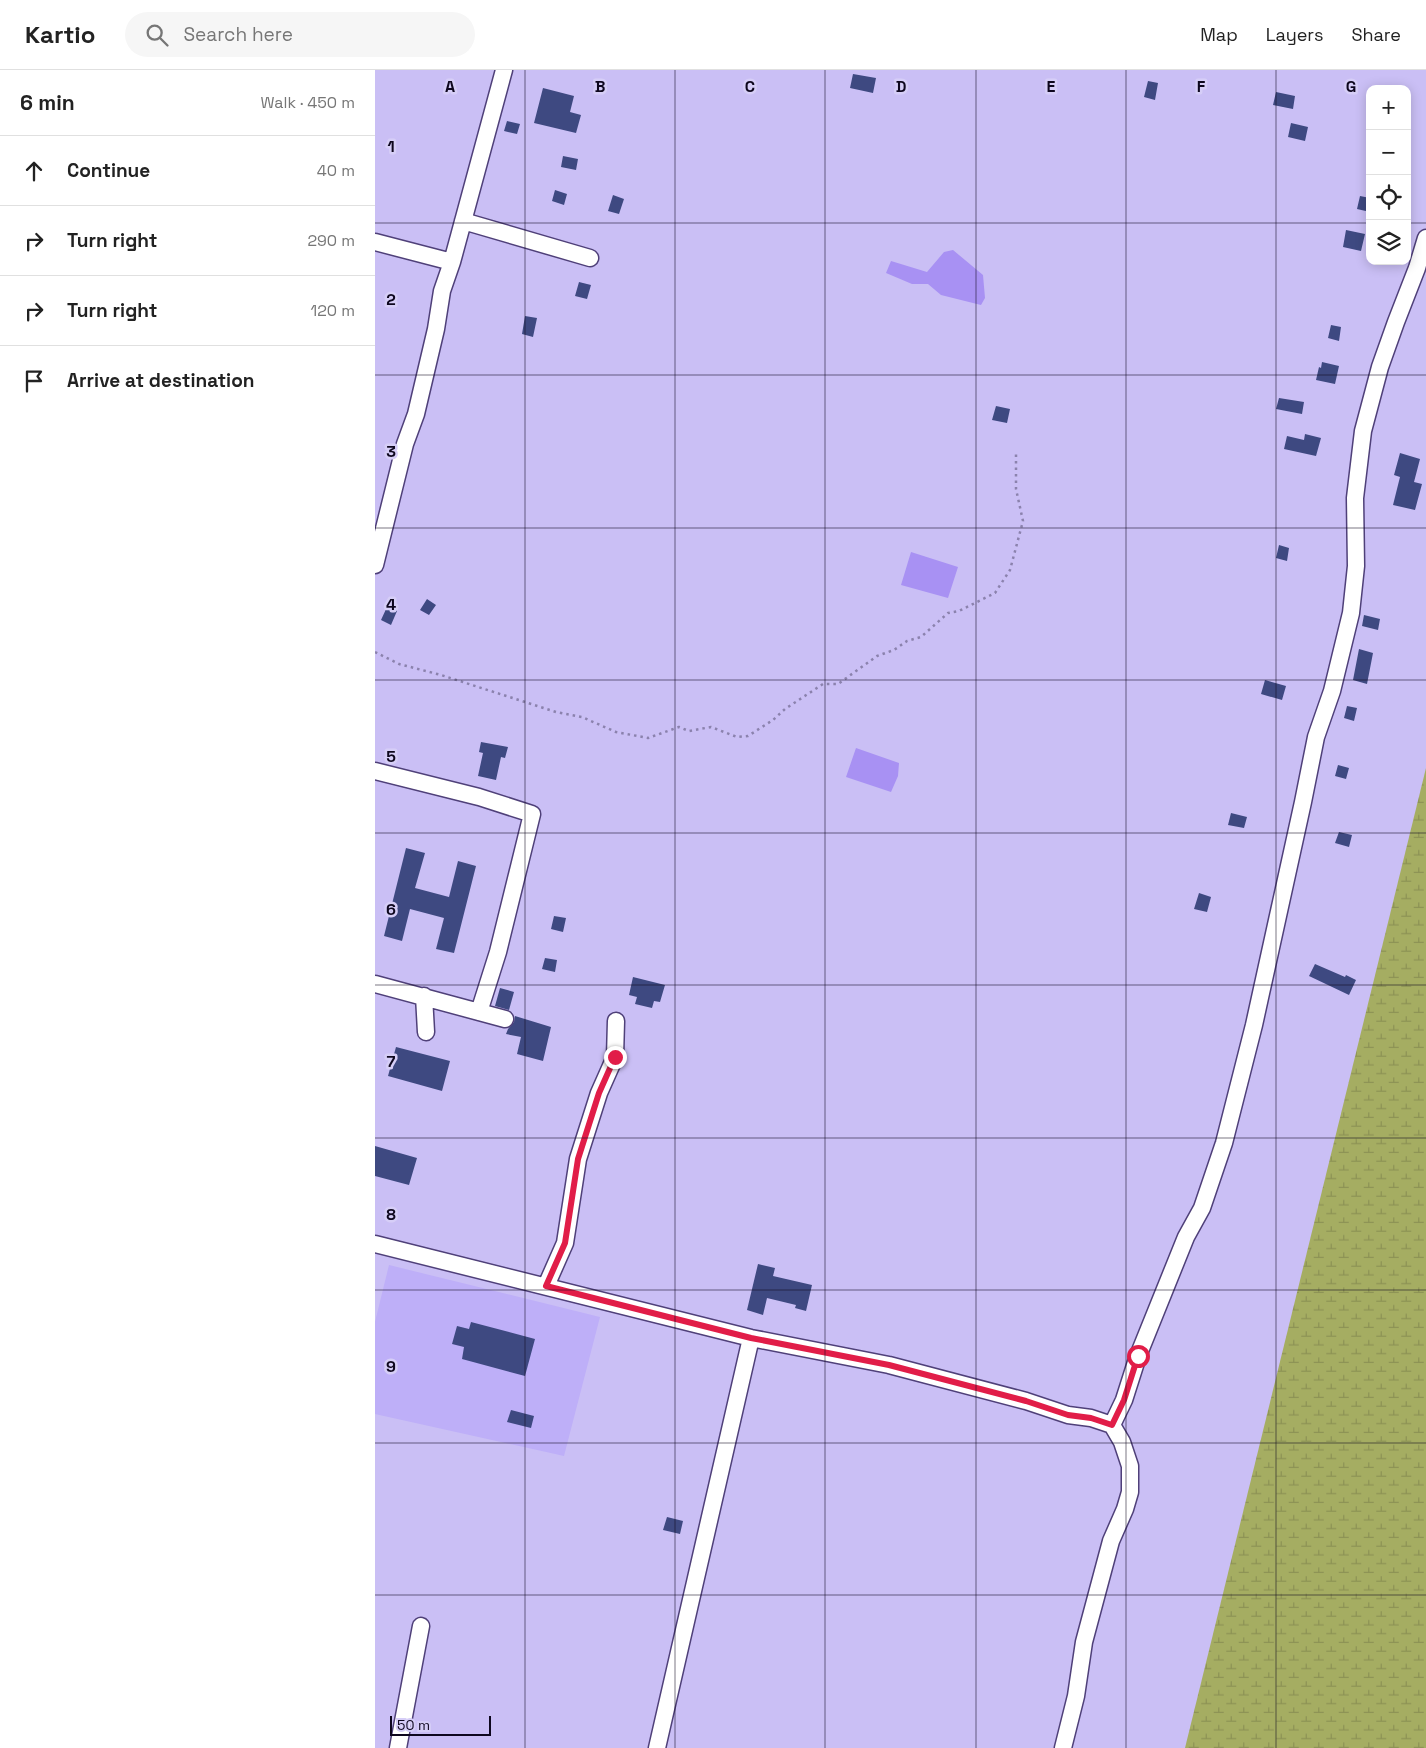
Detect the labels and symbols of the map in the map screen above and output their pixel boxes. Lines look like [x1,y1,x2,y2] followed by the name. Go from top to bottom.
[445,76,455,97] text: A
[595,76,605,97] text: B
[745,76,755,97] text: C
[896,76,906,97] text: D
[1047,76,1056,97] text: E
[1197,76,1206,97] text: F
[1346,76,1356,97] text: G
[387,136,395,157] text: 1
[386,289,396,310] text: 2
[386,441,396,462] text: 3
[386,594,396,615] text: 4
[386,746,396,767] text: 5
[386,899,396,920] text: 6
[604,1046,627,1069] route end
[387,1051,396,1072] text: 7
[386,1204,396,1225] text: 8
[1127,1345,1150,1368] route start
[386,1356,396,1377] text: 9
[390,1713,491,1736] scale bar

